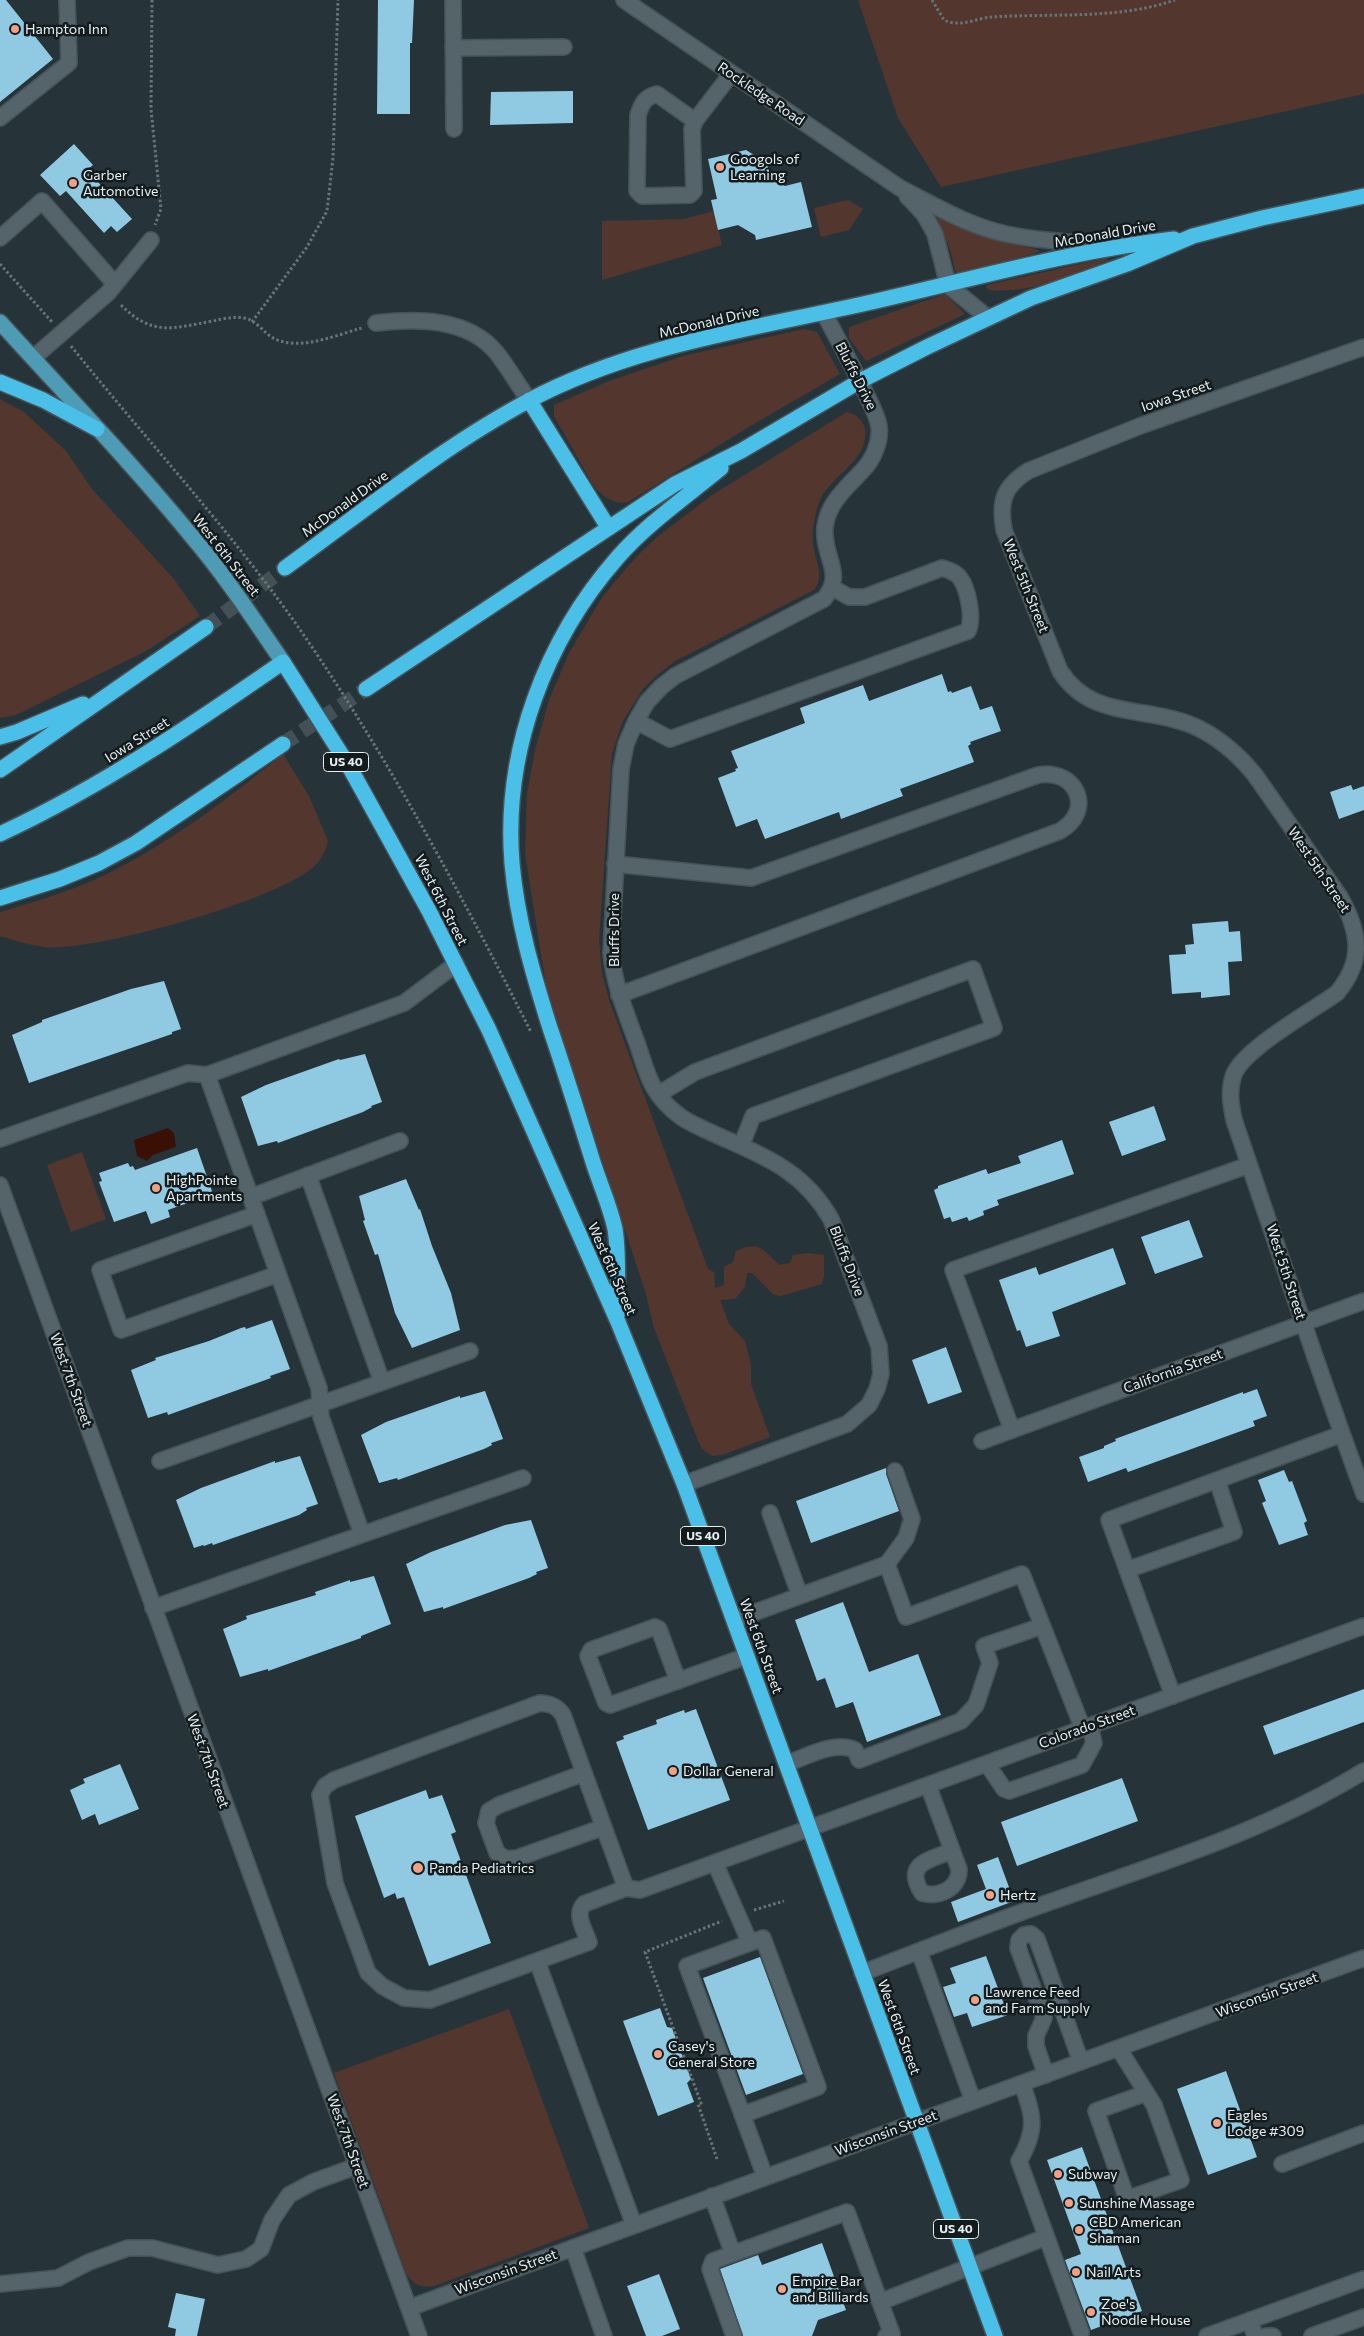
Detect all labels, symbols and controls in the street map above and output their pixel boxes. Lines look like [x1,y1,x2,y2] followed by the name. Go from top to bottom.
[25,21,108,37] place label: Hampton Inn
[9,23,21,35] marker: Hampton Inn
[714,59,808,129] street label: Rockledge Road
[730,151,799,184] place label: Googols of Learning
[714,161,726,173] marker: Googols of Learning
[83,167,158,200] place label: Garber Automotive
[67,177,79,189] marker: Garber Automotive
[1053,217,1157,251] street label: McDonald Drive
[657,302,761,342] street label: McDonald Drive
[832,339,880,413] street label: Bluffs Drive
[1139,376,1213,416] street label: Iowa Street
[299,467,391,541] street label: McDonald Drive
[189,510,263,600] street label: West 6th Street
[1000,537,1052,635] street label: West 5th Street
[102,714,172,766] street label: Iowa Street
[324,752,368,772] road number: US 40
[1284,824,1354,916] street label: West 5th Street
[411,852,471,948] street label: West 6th Street
[606,893,622,967] street label: Bluffs Drive
[166,1172,242,1204] place label: HighPointe Apartments
[150,1182,162,1194] marker: HighPointe Apartments
[584,1220,640,1318] street label: West 6th Street
[1263,1222,1309,1322] street label: West 5th Street
[826,1224,868,1298] street label: Bluffs Drive
[46,1331,96,1429] street label: West 7th Street
[1121,1345,1225,1397] street label: California Street
[680,1526,726,1545] road number: US 40
[736,1596,786,1696] street label: West 6th Street
[1037,1702,1137,1752] street label: Colorado Street
[183,1712,233,1810] street label: West 7th Street
[683,1763,774,1779] place label: Dollar General
[667,1765,679,1777] marker: Dollar General
[429,1860,534,1876] place label: Panda Pediatrics
[411,1861,425,1875] marker: Panda Pediatrics
[1000,1887,1036,1903] place label: Hertz
[984,1889,996,1901] marker: Hertz
[1213,1969,1321,2021] street label: Wisconsin Street
[874,1977,924,2077] street label: West 6th Street
[985,1984,1090,2016] place label: Lawrence Feed and Farm Supply
[969,1994,981,2006] marker: Lawrence Feed and Farm Supply
[668,2038,755,2070] place label: Casey's General Store
[652,2048,664,2060] marker: Casey's General Store
[323,2092,373,2190] street label: West 7th Street
[832,2107,940,2159] street label: Wisconsin Street
[1227,2107,1304,2140] place label: Eagles Lodge #309
[1211,2117,1223,2129] marker: Eagles Lodge #309
[1068,2166,1118,2182] place label: Subway
[1052,2168,1064,2180] marker: Subway
[1079,2195,1195,2211] place label: Sunshine Massage
[1063,2197,1075,2209] marker: Sunshine Massage
[1089,2214,1181,2246] place label: CBD American Shaman
[934,2220,978,2238] road number: US 40
[1073,2224,1085,2236] marker: CBD American Shaman
[452,2246,560,2298] street label: Wisconsin Street
[1086,2264,1141,2280] place label: Nail Arts
[1070,2266,1082,2278] marker: Nail Arts
[792,2273,869,2306] place label: Empire Bar and Billiards
[776,2283,788,2295] marker: Empire Bar and Billiards
[1101,2296,1190,2328] place label: Zoe's Noodle House
[1085,2306,1097,2318] marker: Zoe's Noodle House

